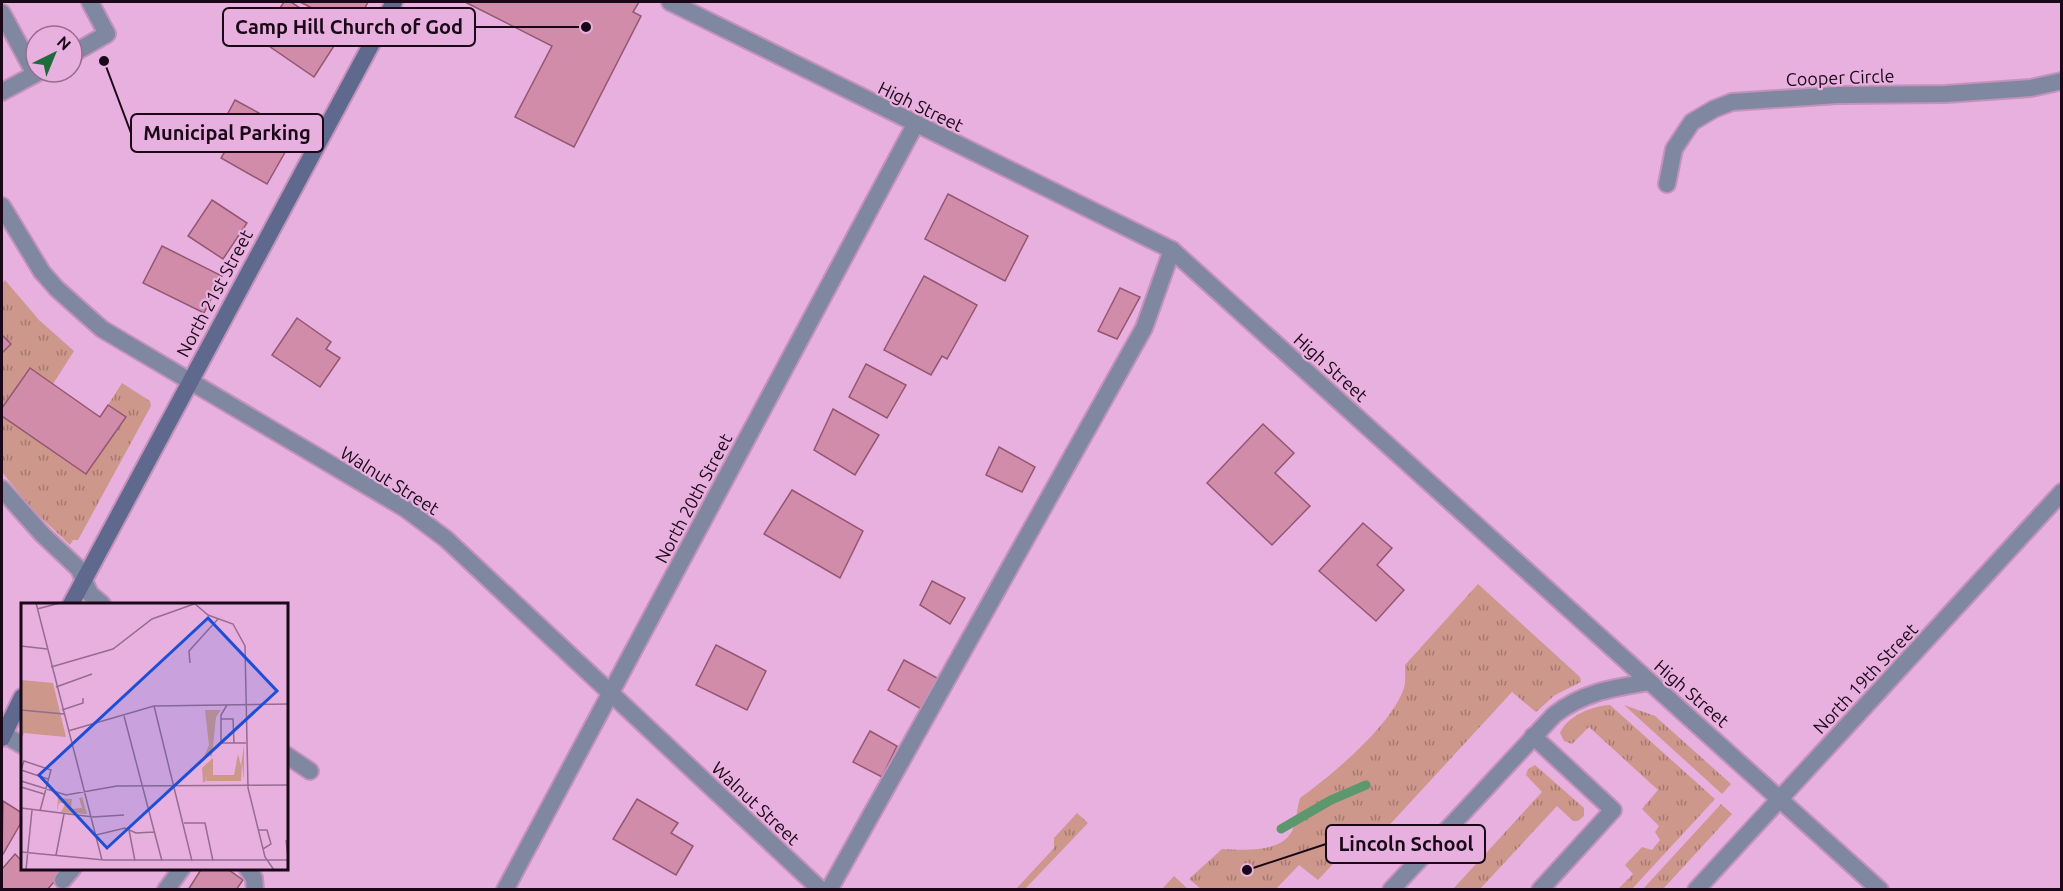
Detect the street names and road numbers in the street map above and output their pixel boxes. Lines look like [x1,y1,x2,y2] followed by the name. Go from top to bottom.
[1785,65,1895,89] street label: Cooper Circle
[875,77,967,135] street label: High Street
[172,226,256,360] street label: North 21st Street
[1290,329,1372,405] street label: High Street
[650,430,736,566] street label: North 20th Street
[337,442,443,518] street label: Walnut Street
[1809,619,1921,737] street label: North 19th Street
[1651,655,1733,731] street label: High Street
[708,757,804,849] street label: Walnut Street

